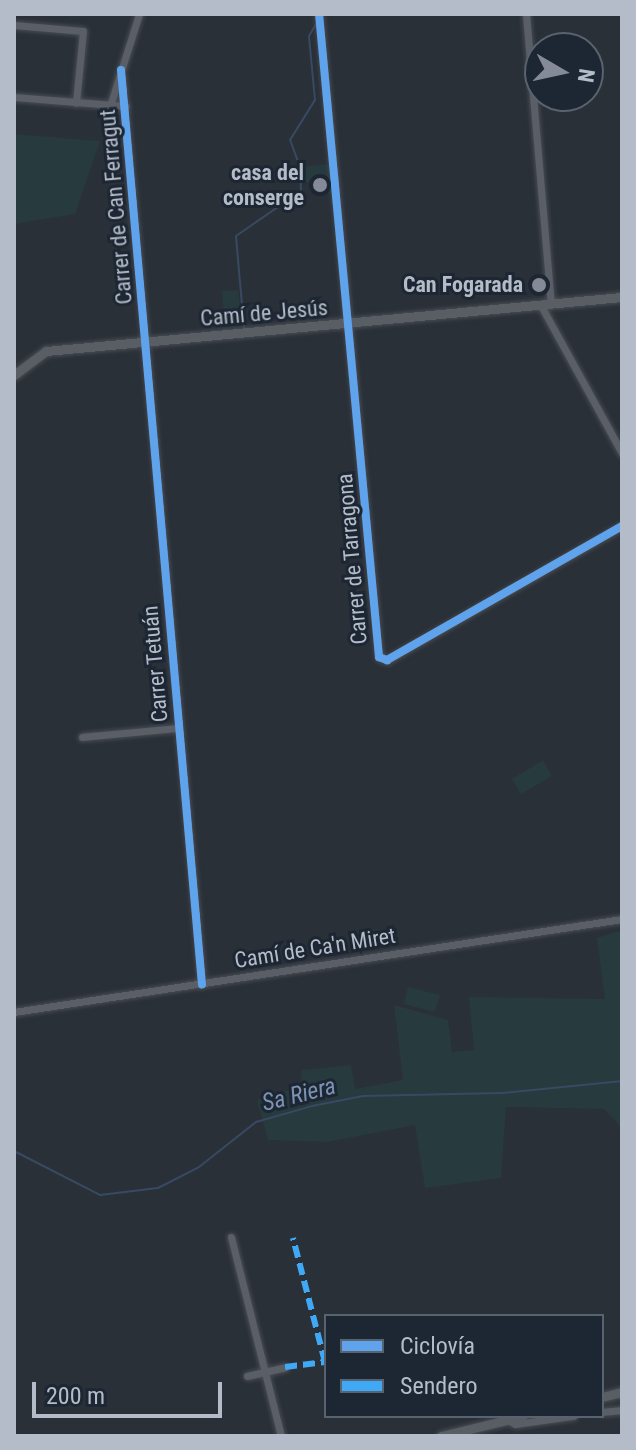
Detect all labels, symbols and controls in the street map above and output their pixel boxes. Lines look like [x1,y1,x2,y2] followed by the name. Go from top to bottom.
[524,32,604,112] north arrow
[573,67,600,84] text: N
[94,108,138,306] street label: Carrer de Can Ferragut
[223,159,304,210] place label: casa del conserge
[311,176,329,194] marker: casa del conserge
[403,272,523,298] place label: Can Fogarada
[530,276,548,294] marker: Can Fogarada
[199,294,329,332] street label: Camí de Jesús
[331,472,373,646] street label: Carrer de Tarragona
[137,604,173,724] street label: Carrer Tetuán
[233,922,397,974] street label: Camí de Ca'n Miret
[259,1072,339,1118] water label: Sa Riera
[324,1314,604,1418] legend
[400,1332,475,1360] text: Ciclovía
[36,1366,226,1416] scale bar
[400,1372,478,1400] text: Sendero
[46,1382,105,1410] text: 200 m

